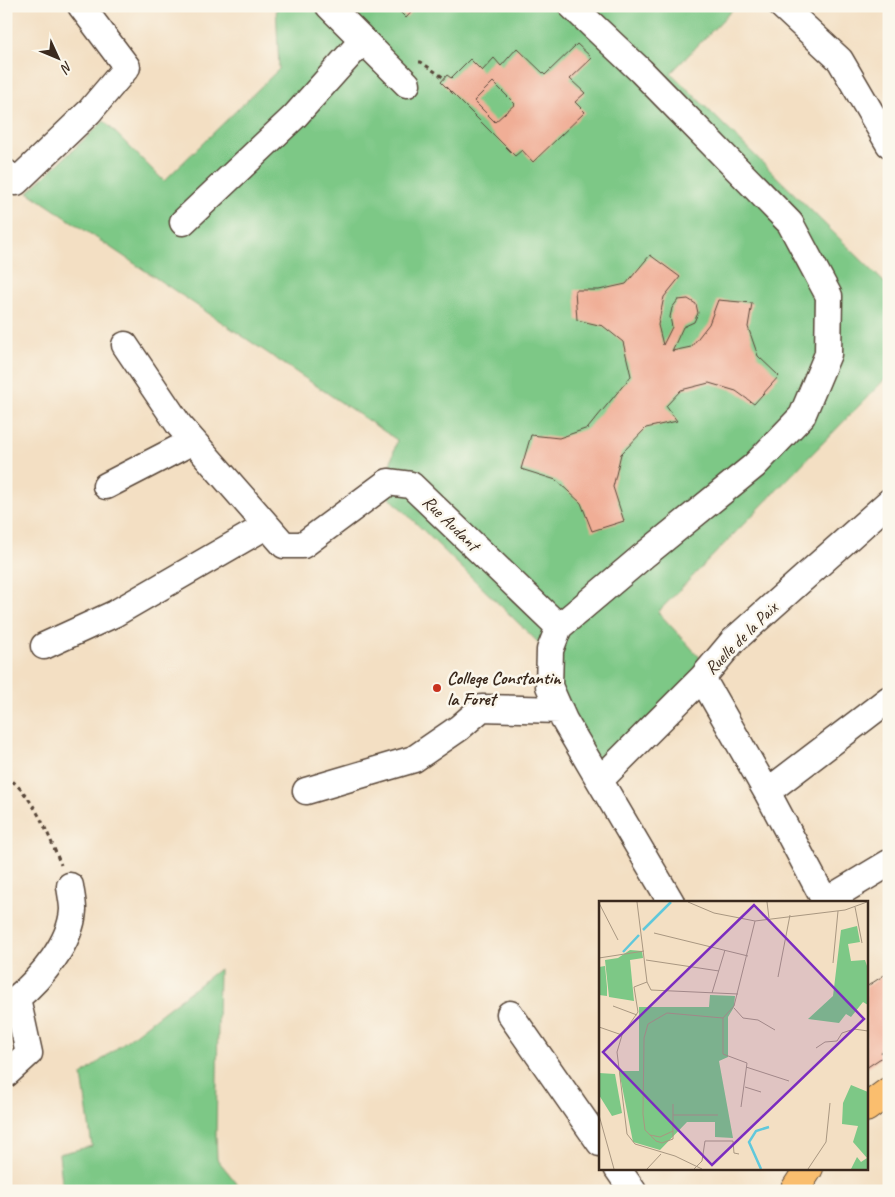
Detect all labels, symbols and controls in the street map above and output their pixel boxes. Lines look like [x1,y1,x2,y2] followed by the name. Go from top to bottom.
[32,32,82,82] north arrow
[56,58,76,77] text: N
[418,491,486,558] street label: Rue Audant
[700,596,783,679] street label: Ruelle de la Paix
[447,667,562,710] place label: College Constantin la Foret
[431,682,443,694] marker: College Constantin la Foret
[599,901,868,1170] inset map

